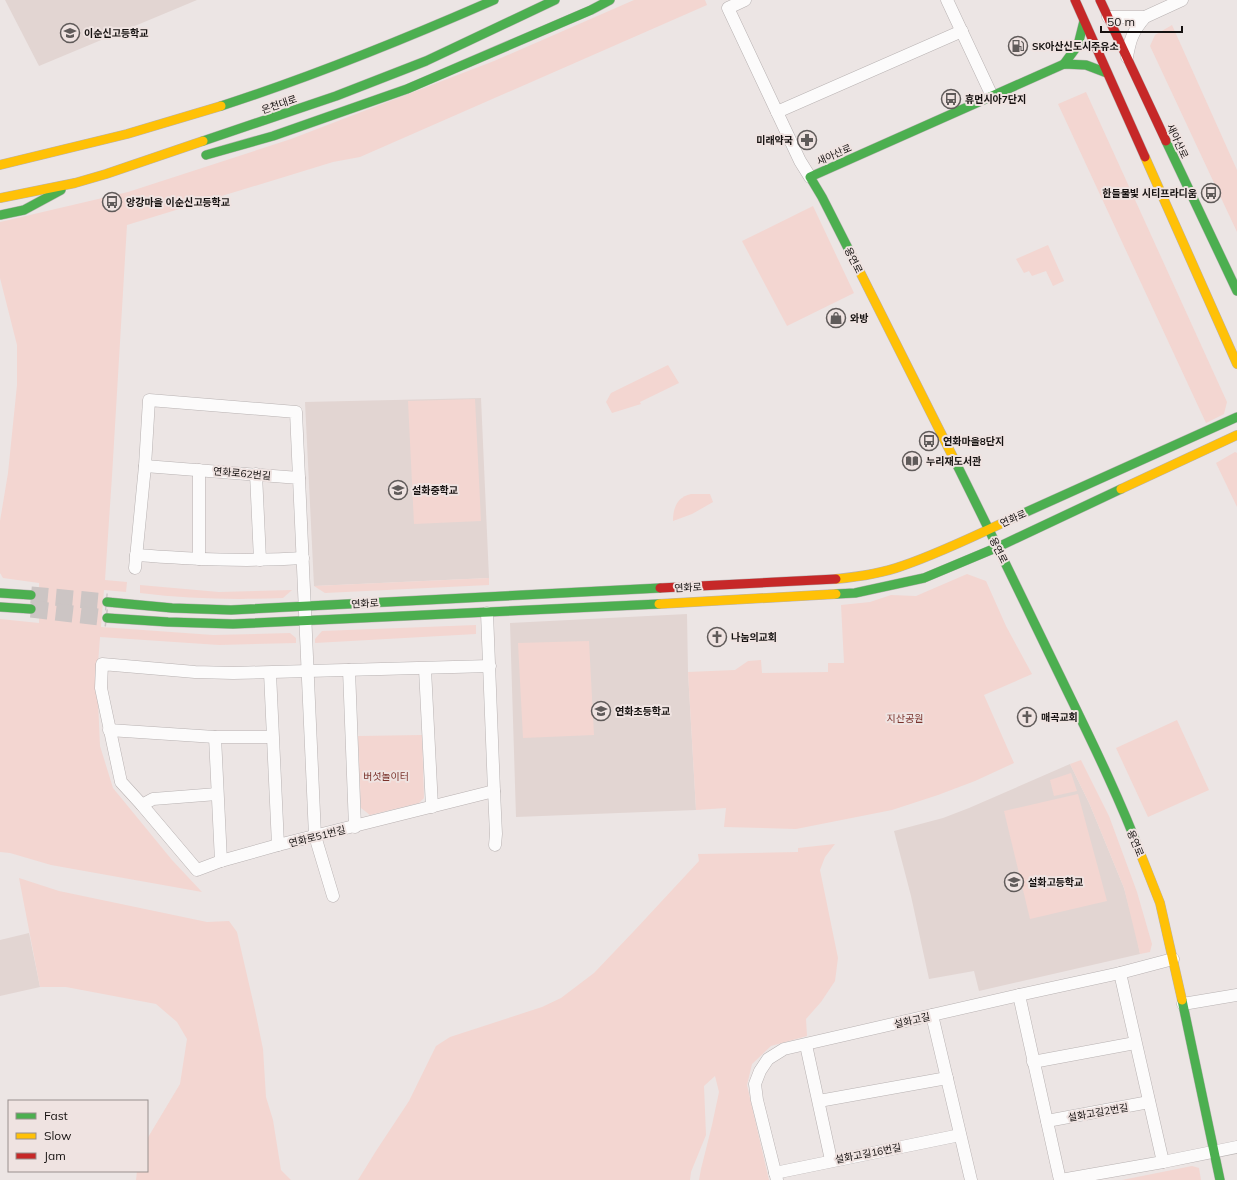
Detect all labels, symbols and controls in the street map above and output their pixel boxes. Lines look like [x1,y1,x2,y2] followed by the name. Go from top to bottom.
[1101,8,1182,34] scale bar
[1107,14,1135,29] text: 50 m
[59,22,81,44] school or university icon: 이순신고등학교
[84,27,148,40] place label: 이순신고등학교
[1007,35,1029,57] fuel station icon: SK아산신도시주유소
[1032,40,1119,53] place label: SK아산신도시주유소
[940,88,962,110] bus stop icon: 휴먼시아7단지
[260,92,299,117] street label: 온천대로
[965,93,1026,106] place label: 휴먼시아7단지
[1164,122,1191,161] street label: 새아산로
[796,129,818,151] pharmacy icon: 미래약국
[756,134,793,147] place label: 미래약국
[815,141,854,168] street label: 새아산로
[1200,182,1222,204] bus stop icon: 한들물빛 시티프라디움
[1102,187,1197,200] place label: 한들물빛 시티프라디움
[101,191,123,213] bus stop icon: 앙강마을 이순신고등학교
[126,196,230,209] place label: 앙강마을 이순신고등학교
[841,245,866,275] street label: 용연로
[825,307,847,329] shop icon: 와방
[850,312,868,325] place label: 와방
[918,430,940,452] bus stop icon: 연화마을8단지
[943,435,1004,448] place label: 연화마을8단지
[901,450,923,472] library icon: 누리재도서관
[926,455,981,468] place label: 누리재도서관
[213,464,271,483] street label: 연화로62번길
[387,479,409,501] school or university icon: 설화중학교
[412,484,458,497] place label: 설화중학교
[998,507,1028,530] street label: 연화로
[986,535,1011,565] street label: 용연로
[674,580,702,595] street label: 연화로
[351,596,379,611] street label: 연화로
[706,626,728,648] church icon: 나눔의교회
[731,631,777,644] place label: 나눔의교회
[590,700,612,722] school or university icon: 연화초등학교
[615,705,670,718] place label: 연화초등학교
[1016,706,1038,728] church icon: 매곡교회
[1041,711,1078,724] place label: 매곡교회
[887,712,923,725] park label: 지산공원
[363,770,409,783] park label: 버섯놀이터
[287,823,347,850] street label: 연화로51번길
[1124,828,1147,858] street label: 용연로
[1003,871,1025,893] school or university icon: 설화고등학교
[1028,876,1083,889] place label: 설화고등학교
[893,1010,932,1031] street label: 설화고길
[8,1100,148,1172] legend
[1067,1101,1129,1124] street label: 설화고길2번길
[44,1108,68,1123] text: Fast
[44,1128,72,1143] text: Slow
[834,1141,902,1166] street label: 설화고길16번길
[44,1148,66,1163] text: Jam

